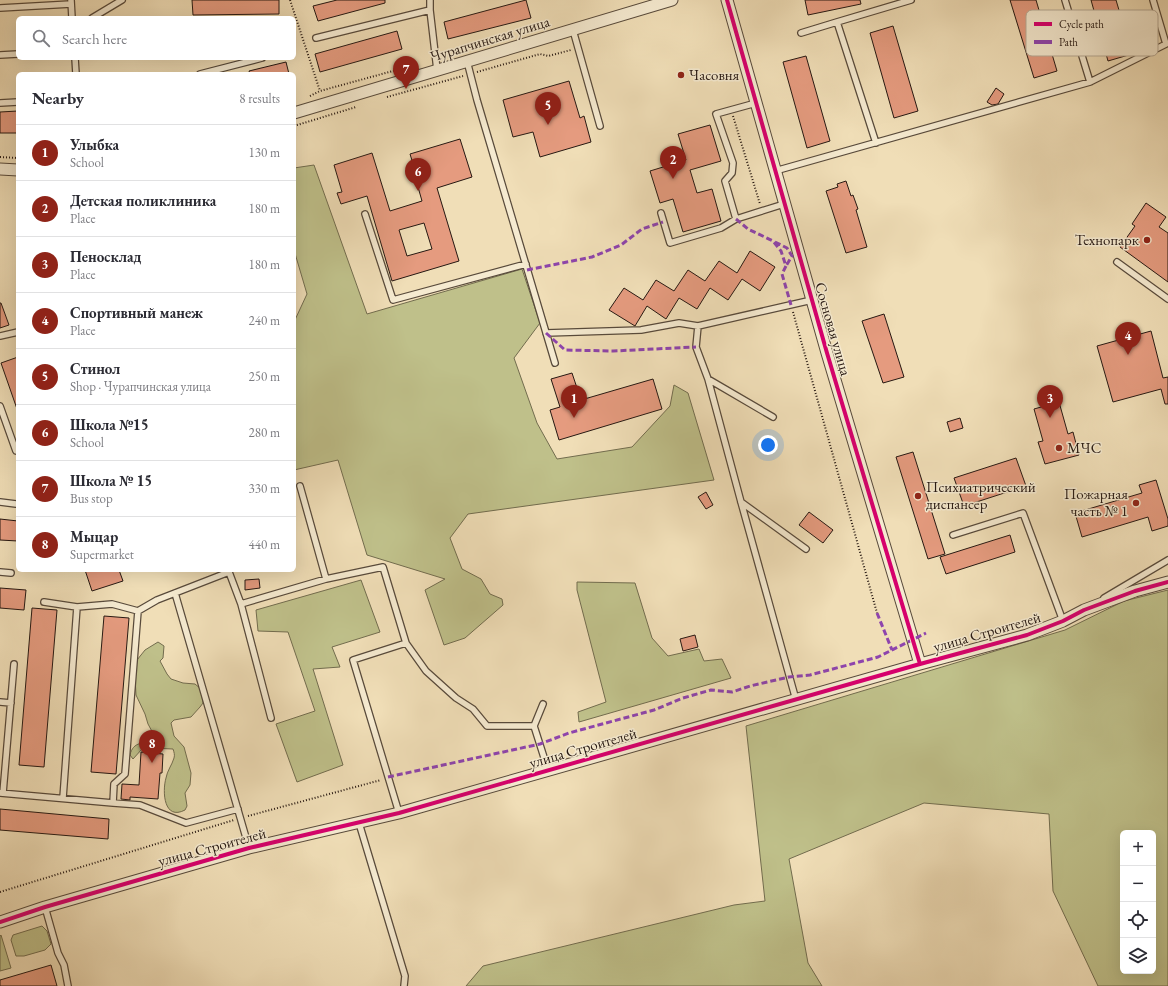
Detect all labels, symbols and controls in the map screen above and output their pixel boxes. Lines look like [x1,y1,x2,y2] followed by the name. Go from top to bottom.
[1026,10,1158,56] legend
[428,11,552,66] street label: Чурапчинская улица
[16,16,296,60] search box
[1059,17,1104,31] text: Cycle path
[30,27,52,49] icon: search
[62,29,127,48] text: Search here
[1059,35,1078,49] text: Path
[393,56,419,89] pin: 7
[689,65,740,84] place label: Часовня
[676,70,686,80] marker: Часовня
[32,87,84,109] text: Nearby
[239,90,280,107] text: 8 results
[535,92,561,125] pin: 5
[70,135,119,154] text: Улыбка
[42,144,48,161] text: 1
[249,144,280,161] text: 130 m
[660,146,686,179] pin: 2
[70,154,104,171] text: School
[405,158,431,191] pin: 6
[70,191,216,210] text: Детская поликлиника
[42,200,48,217] text: 2
[249,200,280,217] text: 180 m
[70,210,96,227] text: Place
[1075,230,1139,249] place label: Технопарк
[1142,235,1152,245] marker: Технопарк
[70,247,142,266] text: Пеносклад
[42,256,48,273] text: 3
[249,256,280,273] text: 180 m
[70,266,96,283] text: Place
[811,280,856,378] street label: Сосновая улица
[70,303,203,322] text: Спортивный манеж
[42,312,48,329] text: 4
[249,312,280,329] text: 240 m
[70,322,96,339] text: Place
[1115,322,1141,355] pin: 4
[70,359,120,378] text: Стинол
[42,368,48,385] text: 5
[249,368,280,385] text: 250 m
[70,378,211,395] text: Shop · Чурапчинская улица
[561,385,587,418] pin: 1
[1037,385,1063,418] pin: 3
[70,415,149,434] text: Школа №15
[42,424,48,441] text: 6
[249,424,280,441] text: 280 m
[70,434,104,451] text: School
[758,435,778,455] your location
[1067,438,1101,457] place label: МЧС
[1054,443,1064,453] marker: МЧС
[70,471,152,490] text: Школа № 15
[926,477,1036,513] place label: Психиатрический диспансер
[42,480,48,497] text: 7
[249,480,280,497] text: 330 m
[1064,484,1128,520] place label: Пожарная часть № 1
[70,490,113,507] text: Bus stop
[913,491,923,501] marker: Психиатрический диспансер
[1131,498,1141,508] marker: Пожарная часть № 1
[70,527,118,546] text: Мыцар
[42,536,48,553] text: 8
[249,536,280,553] text: 440 m
[70,546,134,563] text: Supermarket
[931,607,1043,656] street label: улица Строителей
[527,723,639,772] street label: улица Строителей
[139,730,165,763] pin: 8
[156,823,268,870] street label: улица Строителей
[1120,830,1156,974] map controls
[1120,830,1156,866] button: +
[1120,866,1156,902] button: −
[1120,902,1156,938] button: locate
[1120,938,1156,974] button: layers

